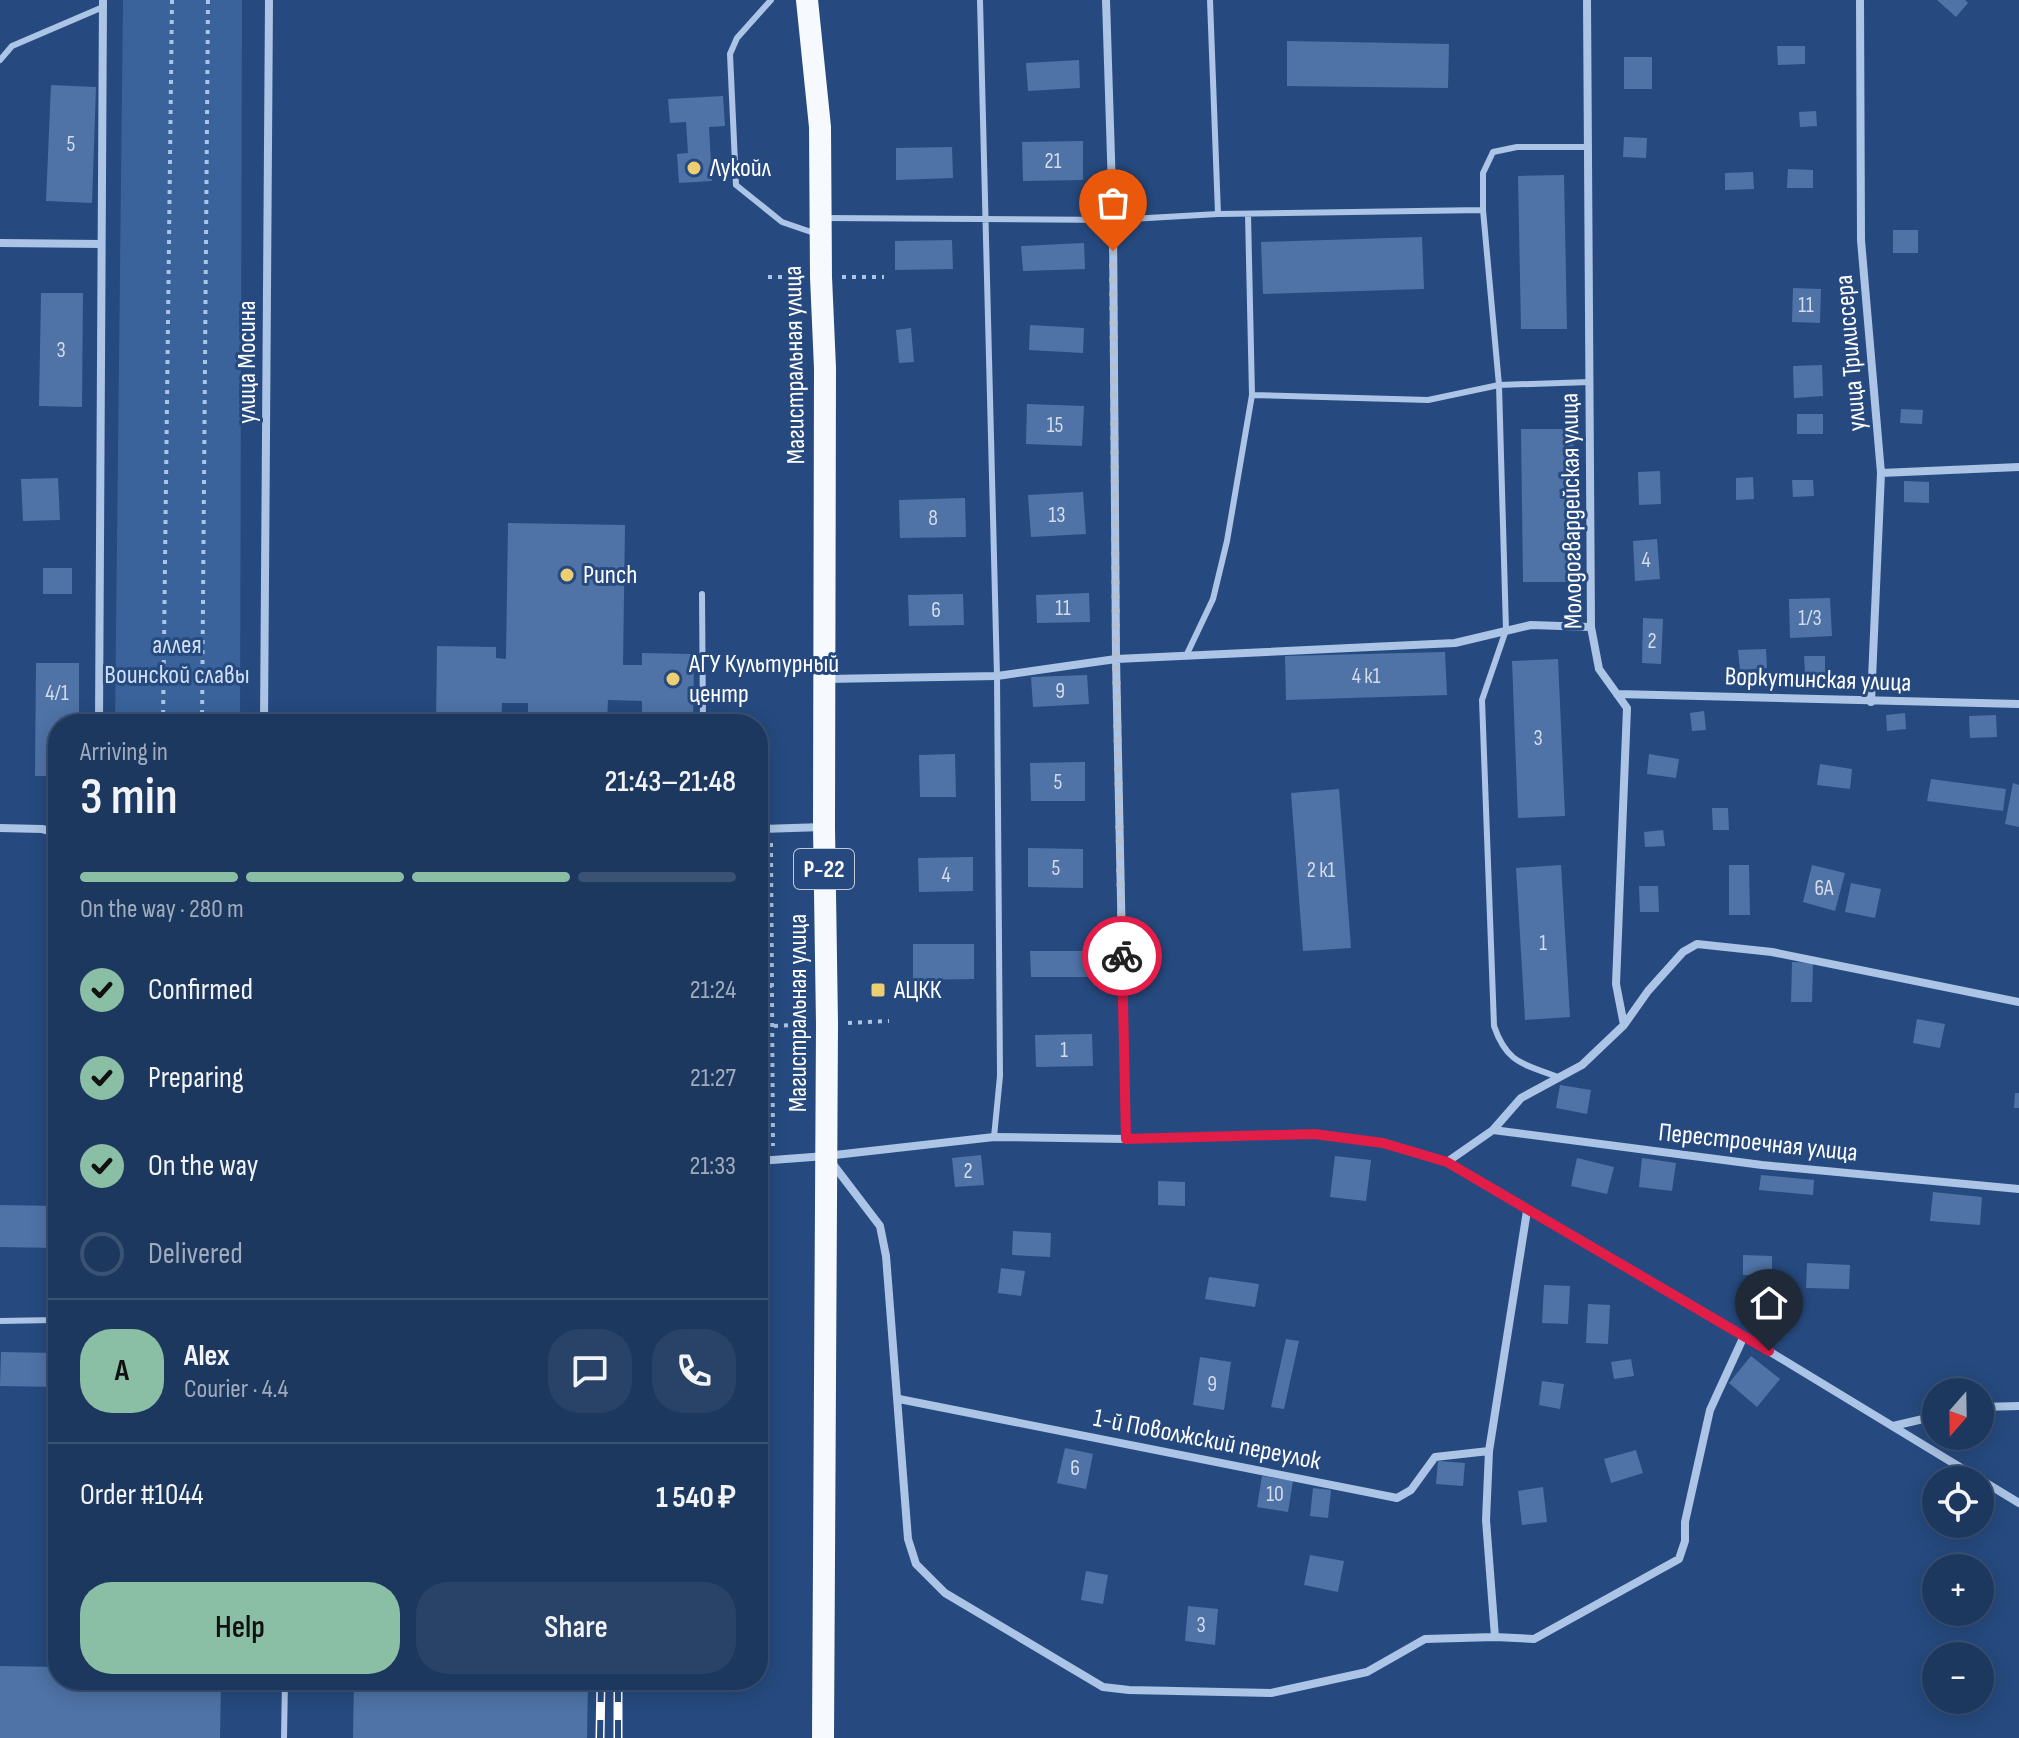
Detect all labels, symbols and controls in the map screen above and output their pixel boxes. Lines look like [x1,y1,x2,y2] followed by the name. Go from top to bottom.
[67,131,76,158] house number: 5
[1045,148,1062,175] house number: 21
[709,153,772,184] place label: Лукойл
[685,159,703,177] marker: Лукойл
[1079,169,1147,251] pin
[1091,181,1135,225] icon: bag
[778,265,812,465] street label: Магистральная улица
[1829,274,1873,432] street label: улица Трилиссера
[1798,292,1814,319] house number: 11
[232,300,263,424] street label: улица Мосина
[56,337,66,364] house number: 3
[1554,393,1590,629] street label: Молодогвардейская улица
[1047,412,1063,439] house number: 15
[1049,502,1065,529] house number: 13
[928,505,938,532] house number: 8
[1641,547,1651,574] house number: 4
[583,560,638,591] place label: Punch
[558,566,576,584] marker: Punch
[1055,595,1071,622] house number: 11
[931,597,941,624] house number: 6
[1798,605,1822,632] house number: 1/3
[1647,628,1657,655] house number: 2
[104,630,250,691] park label: аллея Воинской славы
[688,649,839,710] place label: АГУ Культурный центр
[1724,661,1912,699] street label: Воркутинская улица
[1352,663,1381,690] house number: 4 к1
[664,670,682,688] marker: АГУ Культурный центр
[1055,678,1065,705] house number: 9
[45,680,69,707] house number: 4/1
[1533,725,1543,752] house number: 3
[80,737,168,768] text: Arriving in
[604,764,736,800] text: 21:43–21:48
[80,766,178,829] text: 3 min
[1054,769,1063,796] house number: 5
[794,849,854,889] road number: Р-22
[1052,855,1061,882] house number: 5
[1307,857,1336,884] house number: 2 к1
[941,862,951,889] house number: 4
[1814,875,1834,902] house number: 6А
[80,894,244,925] text: On the way · 280 m
[783,914,814,1112] street label: Магистральная улица
[1082,916,1162,996] courier
[1539,930,1547,957] house number: 1
[1100,934,1144,978] icon: bike
[80,968,124,1012] icon: check
[148,972,253,1008] text: Confirmed
[690,975,736,1006] text: 21:24
[893,975,942,1006] place label: АЦКК
[869,981,887,999] marker: АЦКК
[1060,1037,1068,1064] house number: 1
[80,1056,124,1100] icon: check
[148,1060,244,1096] text: Preparing
[690,1063,736,1094] text: 21:27
[1657,1117,1859,1169] street label: Перестроечная улица
[80,1144,124,1188] icon: check
[148,1148,258,1184] text: On the way
[689,1151,736,1182] text: 21:33
[963,1158,973,1185] house number: 2
[148,1236,243,1272] text: Delivered
[1735,1269,1803,1351] pin
[1747,1281,1791,1325] icon: home
[548,1329,632,1413] button: chat
[652,1329,736,1413] button: phone
[184,1338,230,1374] text: Alex
[115,1353,129,1389] text: A
[1207,1371,1217,1398] house number: 9
[184,1374,288,1405] text: Courier · 4.4
[1922,1378,1994,1450] north arrow
[1922,1378,1994,1714] map controls
[1091,1403,1323,1477] street label: 1-й Поволжский переулок
[1070,1455,1080,1482] house number: 6
[1922,1466,1994,1538] button: locate
[80,1477,204,1513] text: Order #1044
[656,1480,736,1516] text: 1 540 ₽
[1266,1481,1284,1508] house number: 10
[1922,1554,1994,1626] button: +
[80,1582,400,1674] button: Help
[416,1582,736,1674] button: Share
[1196,1612,1206,1639] house number: 3
[1922,1642,1994,1714] button: −

